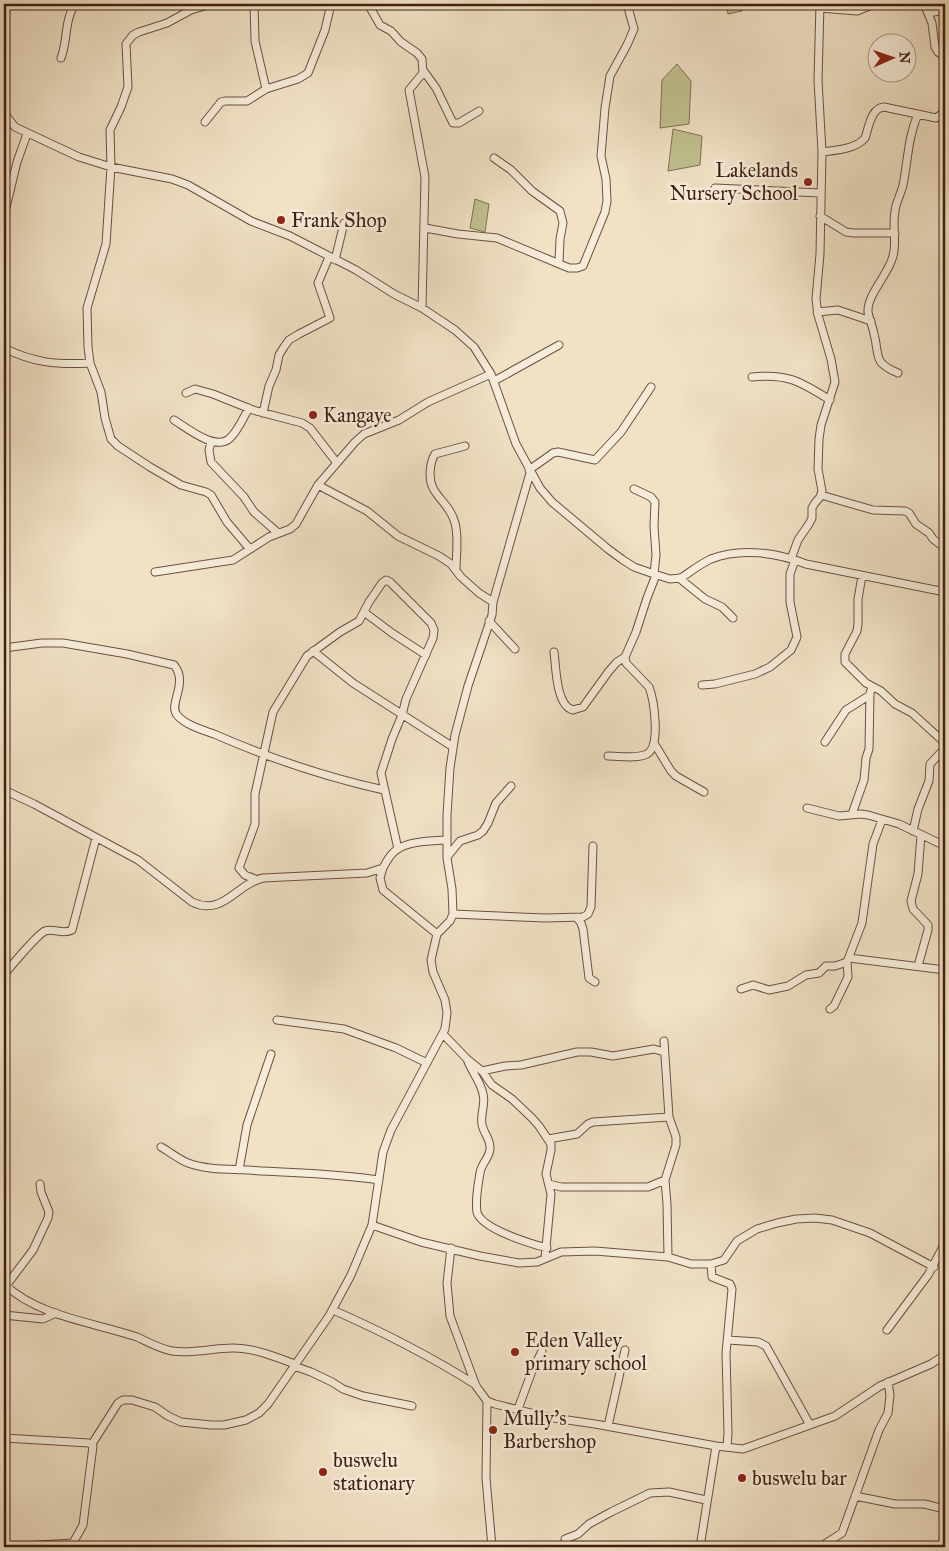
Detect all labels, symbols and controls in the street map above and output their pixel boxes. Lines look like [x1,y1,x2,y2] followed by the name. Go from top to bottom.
[866,32,916,82] north arrow
[896,51,913,64] text: N
[670,158,799,205] place label: Lakelands Nursery School
[802,176,814,188] marker: Lakelands Nursery School
[291,208,387,232] place label: Frank Shop
[275,214,287,226] marker: Frank Shop
[323,403,391,428] place label: Kangaye
[307,409,319,421] marker: Kangaye
[524,1328,648,1375] place label: Eden Valley primary school
[509,1346,521,1358] marker: Eden Valley primary school
[503,1406,596,1453] place label: Mully's Barbershop
[487,1424,499,1436] marker: Mully's Barbershop
[333,1448,415,1495] place label: buswelu stationary
[317,1466,329,1478] marker: buswelu stationary
[752,1466,847,1490] place label: buswelu bar
[736,1472,748,1484] marker: buswelu bar

